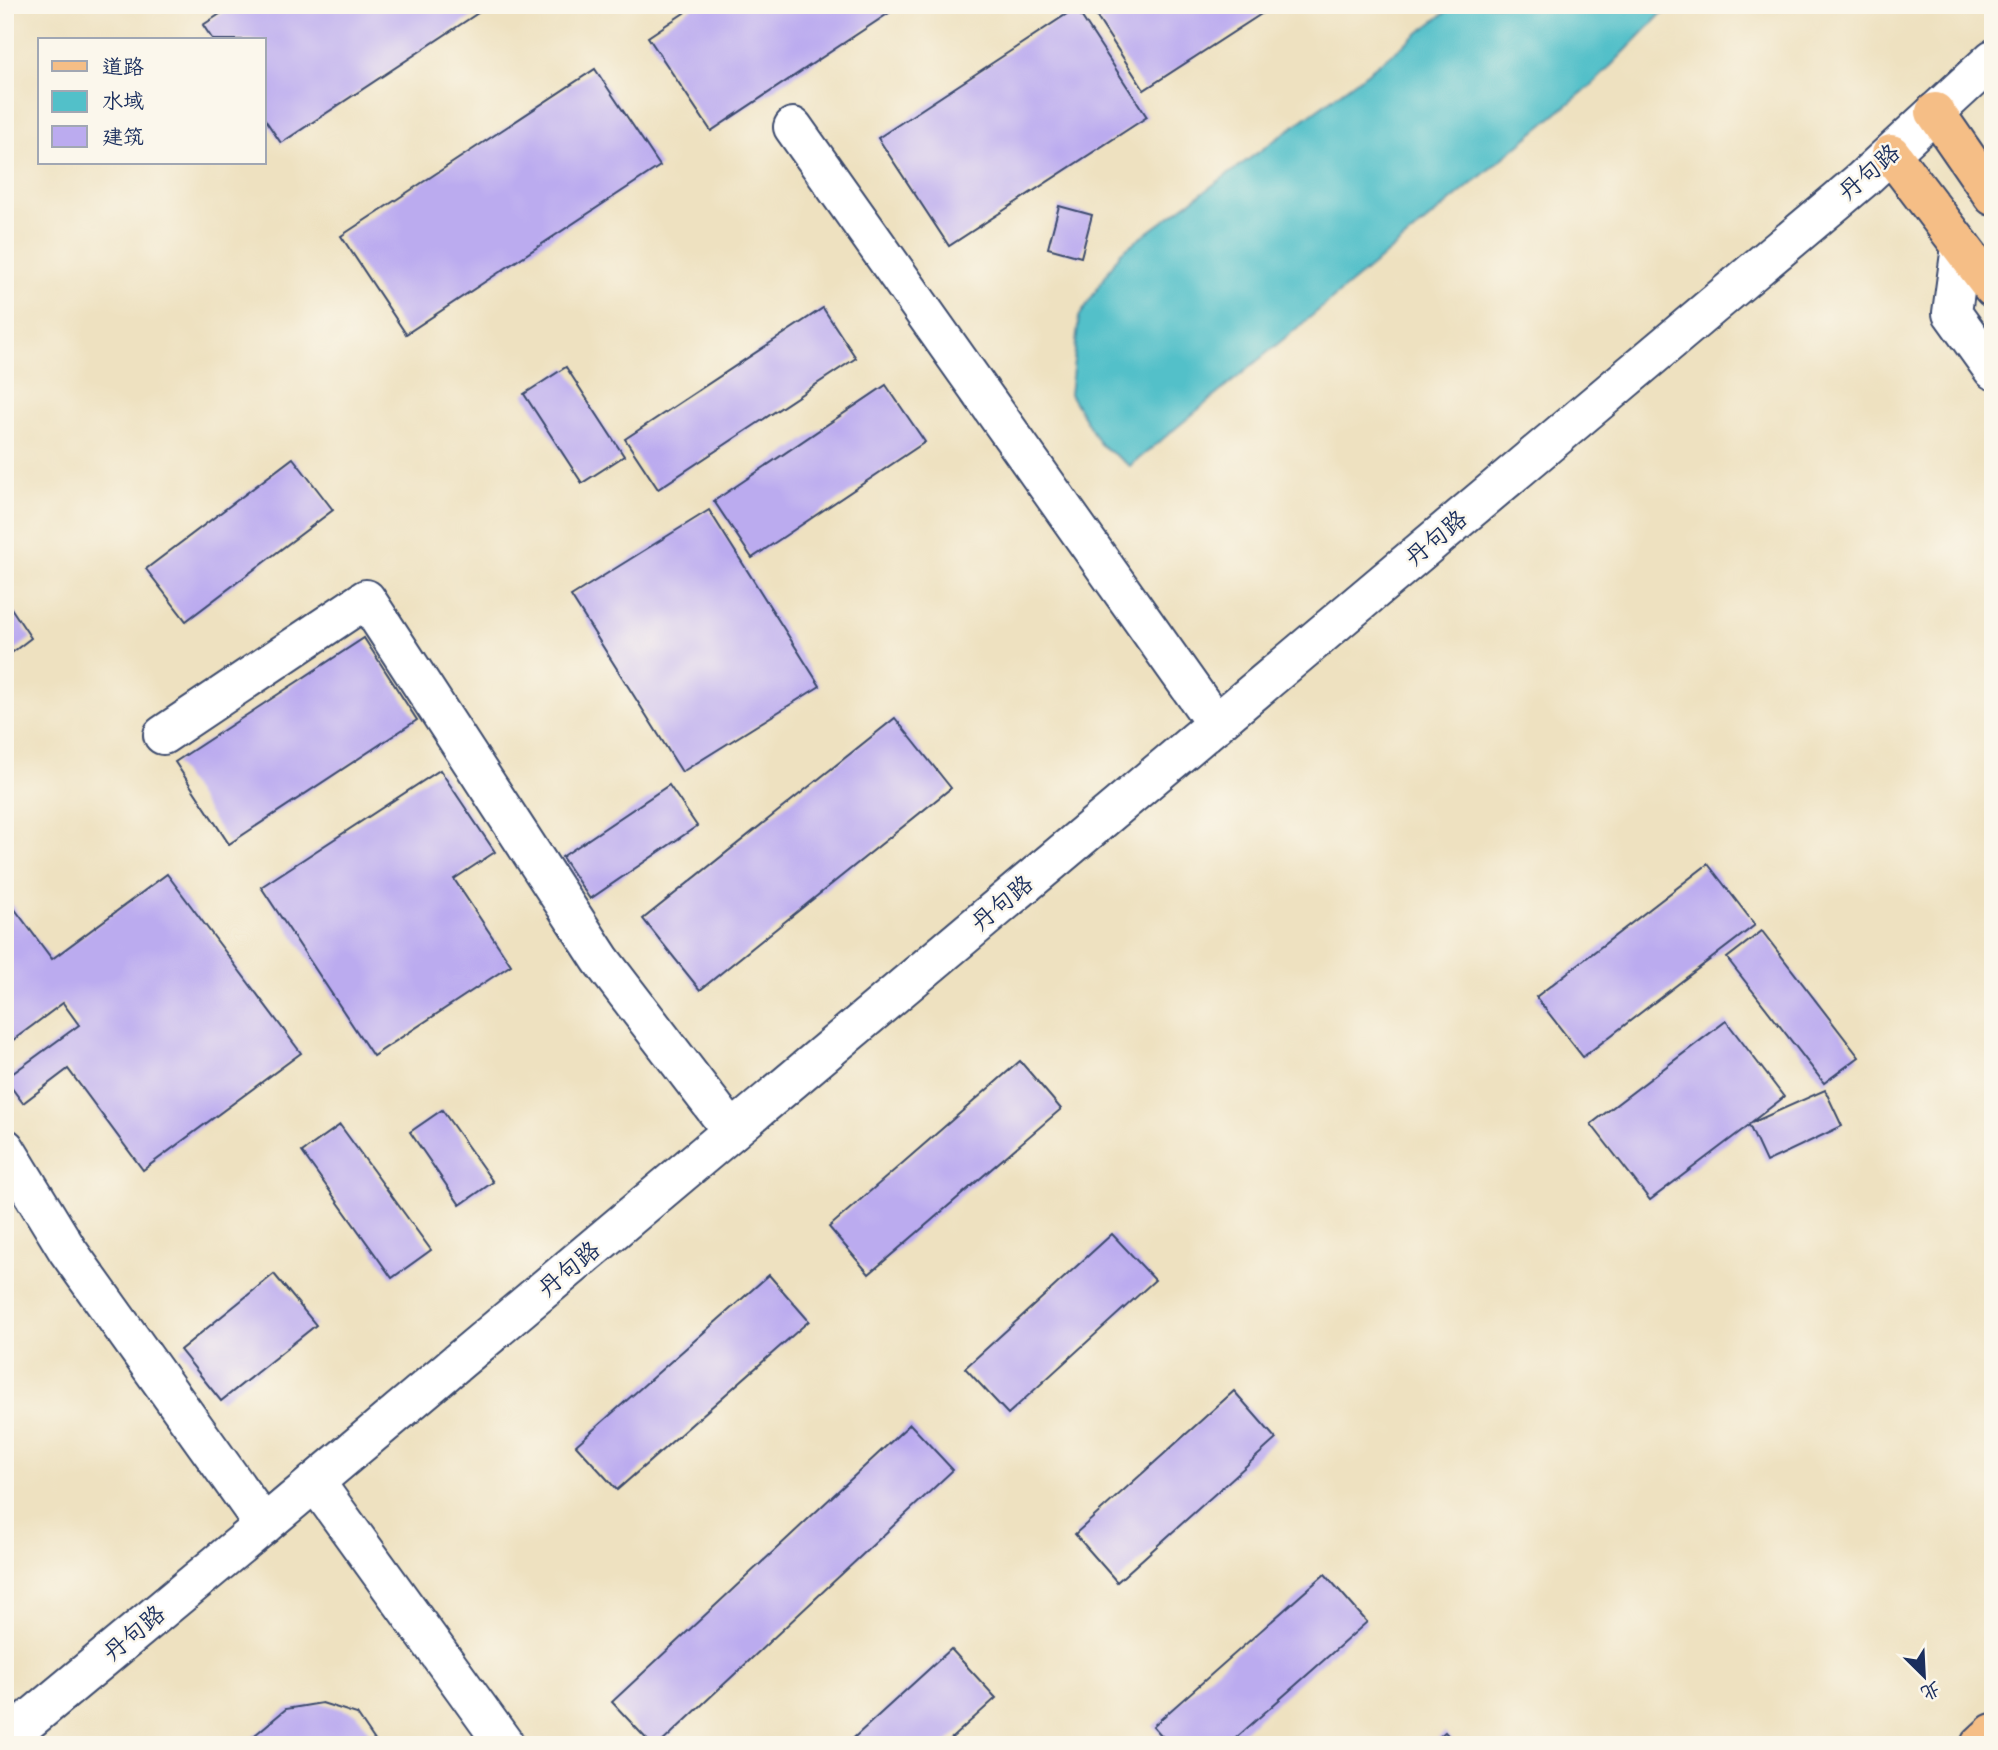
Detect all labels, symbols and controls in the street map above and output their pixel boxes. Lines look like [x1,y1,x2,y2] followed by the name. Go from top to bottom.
[38,38,266,164] legend
[102,56,144,83] text: 道路
[102,90,144,117] text: 水域
[102,127,144,153] text: 建筑
[1833,139,1908,209] street label: 丹句路
[1400,505,1475,575] street label: 丹句路
[966,870,1041,940] street label: 丹句路
[533,1236,608,1306] street label: 丹句路
[98,1600,173,1670] street label: 丹句路
[1890,1642,1960,1712] north arrow
[1916,1674,1943,1703] text: 北

